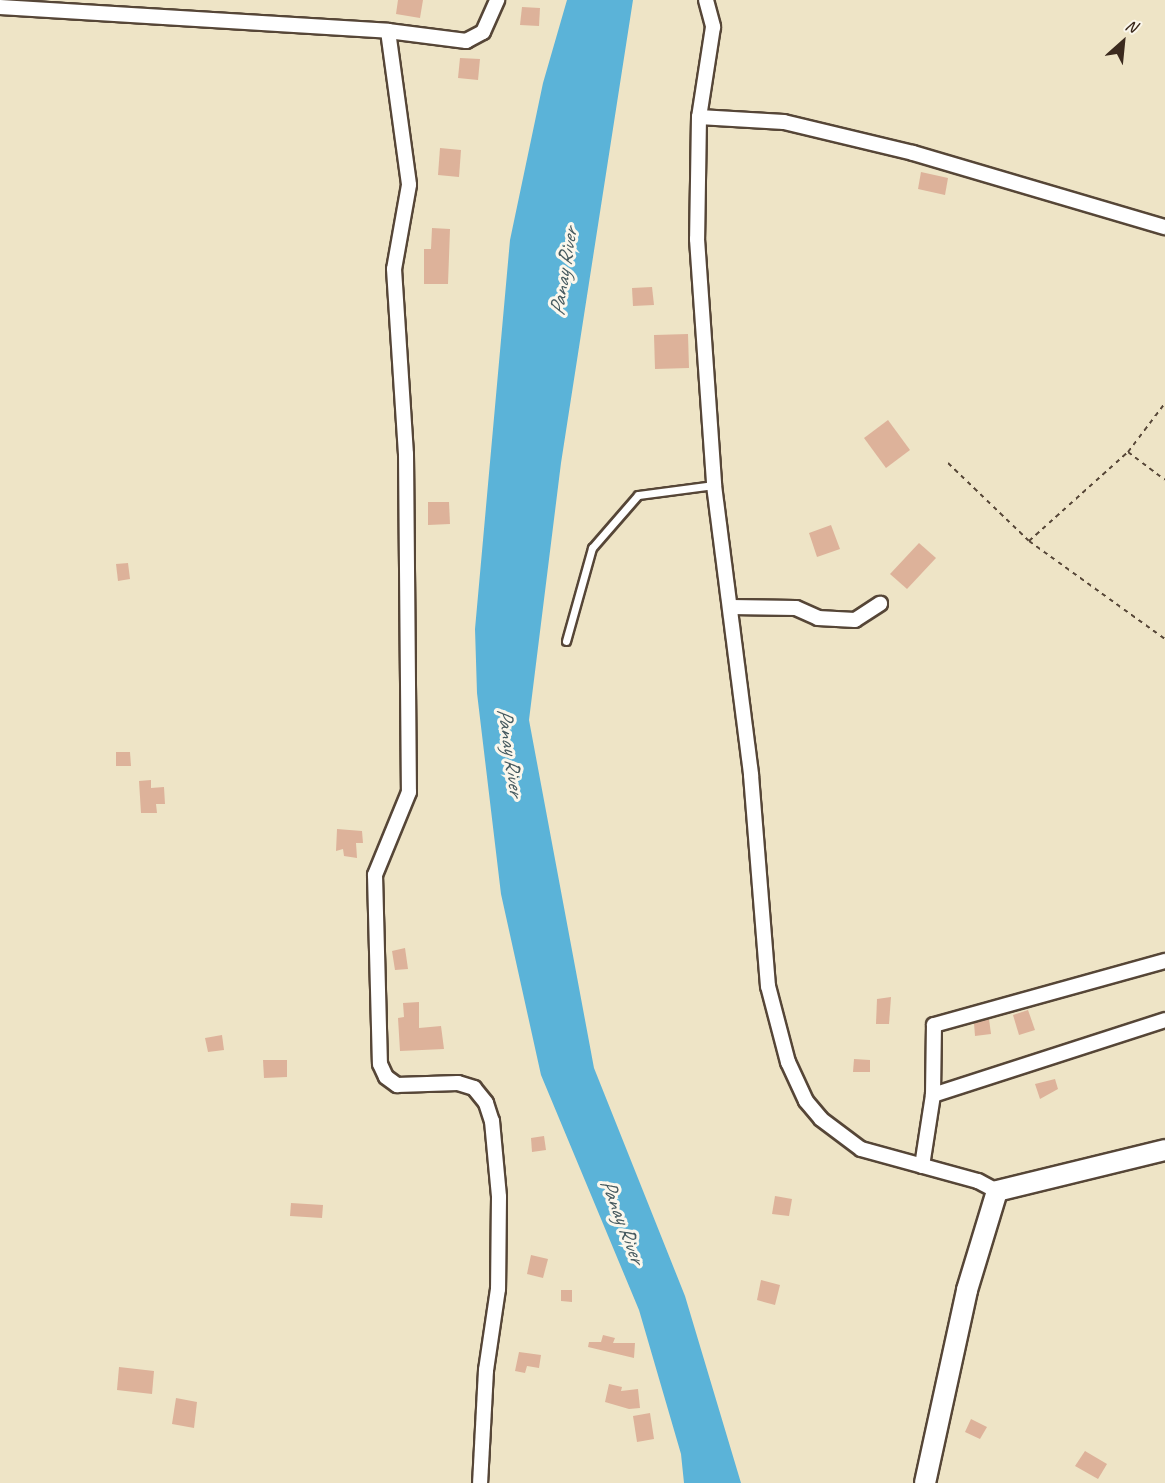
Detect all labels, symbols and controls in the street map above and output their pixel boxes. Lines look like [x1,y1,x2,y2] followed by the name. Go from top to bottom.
[1093,12,1153,72] north arrow
[1122,15,1140,37] text: N
[544,226,584,318] water label: Panay River
[491,706,529,798] water label: Panay River
[594,1175,650,1267] water label: Panay River

